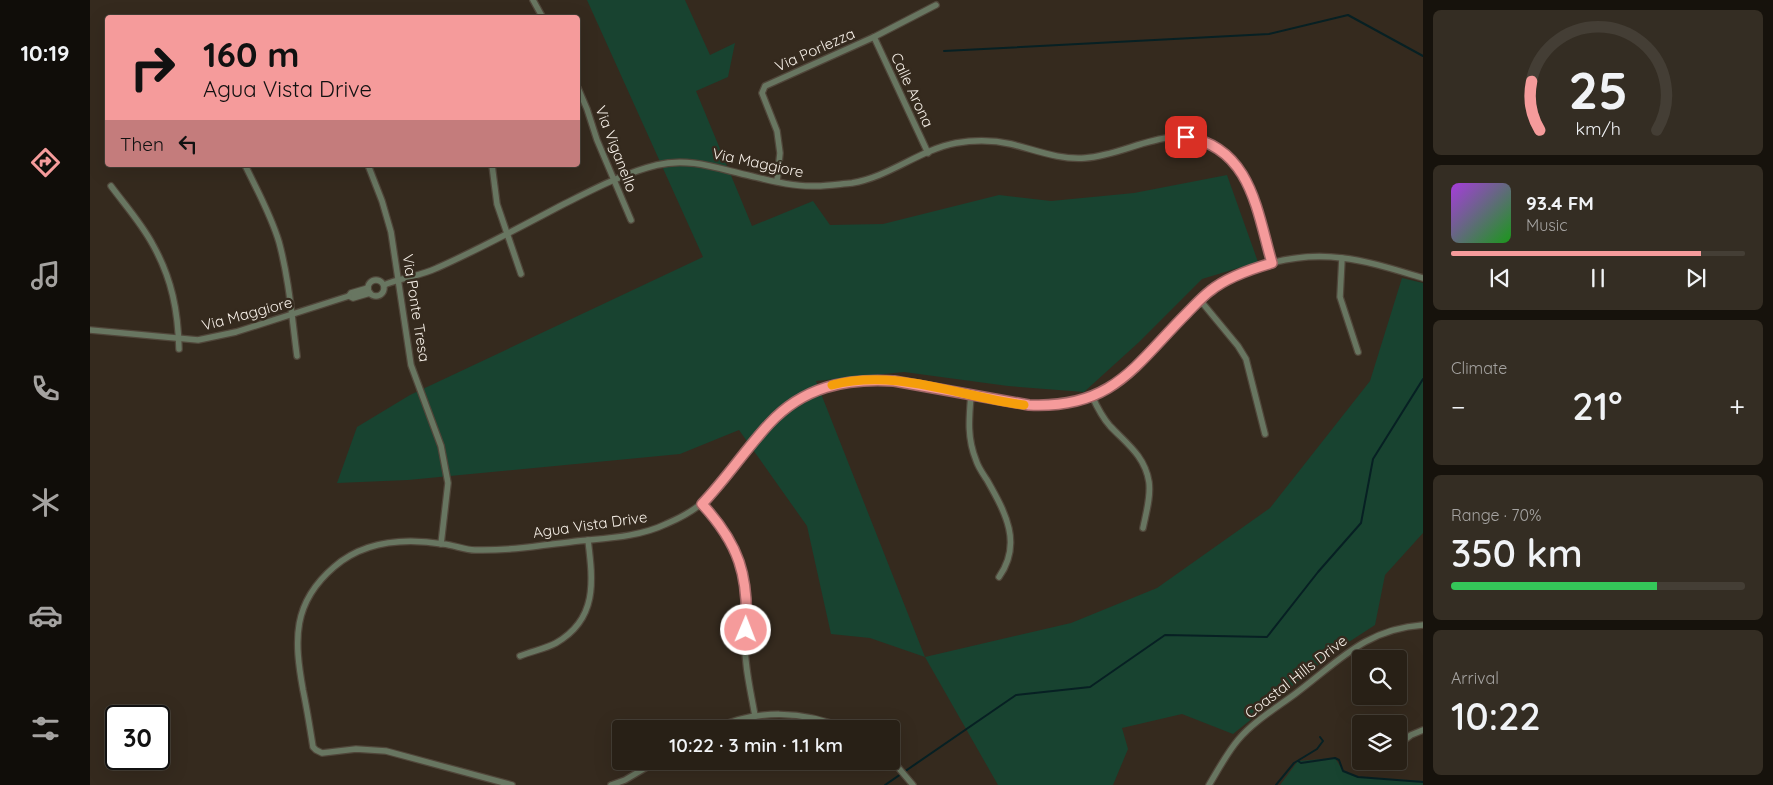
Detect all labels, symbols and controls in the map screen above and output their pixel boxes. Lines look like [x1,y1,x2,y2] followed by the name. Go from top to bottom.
[772,24,858,76] street label: Via Porlezza
[203,32,300,76] text: 160 m
[120,35,185,100] icon: right
[20,39,70,67] text: 10:19
[887,49,938,130] street label: Calle Arona
[1568,57,1628,122] text: 25
[203,75,372,103] text: Agua Vista Drive
[591,103,642,195] street label: Via Viganello
[1165,116,1207,158] pin
[1575,117,1621,139] text: km/h
[1172,123,1200,151] icon: arrive
[174,130,202,158] icon: left
[120,132,164,156] text: Then
[711,144,805,181] street label: Via Maggiore
[28,145,63,180] icon: directions
[1526,191,1594,215] text: 93.4 FM
[1526,215,1568,235] text: Music
[399,253,434,363] street label: Via Ponte Tresa
[28,258,63,293] icon: music
[1486,264,1514,292] icon: previous
[1584,264,1612,292] icon: pause
[1682,264,1710,292] icon: next
[200,292,294,335] street label: Via Maggiore
[1451,358,1507,378] text: Climate
[28,371,63,406] icon: phone
[1572,382,1622,430] text: 21°
[1451,389,1466,424] text: −
[1729,389,1745,424] text: +
[28,485,63,520] icon: climate
[1451,505,1541,525] text: Range · 70%
[532,507,648,542] street label: Agua Vista Drive
[1451,529,1583,577] text: 350 km
[28,598,63,633] icon: car
[719,603,771,655] position arrow
[1241,631,1351,723] street label: Coastal Hills Drive
[1352,650,1407,770] map controls
[1352,650,1407,705] button: search
[1451,668,1499,688] text: Arrival
[1451,692,1541,740] text: 10:22
[105,705,170,770] speed limit sign: 30
[28,711,63,746] icon: filters
[1352,715,1407,770] button: layers
[669,733,843,757] text: 10:22 · 3 min · 1.1 km

